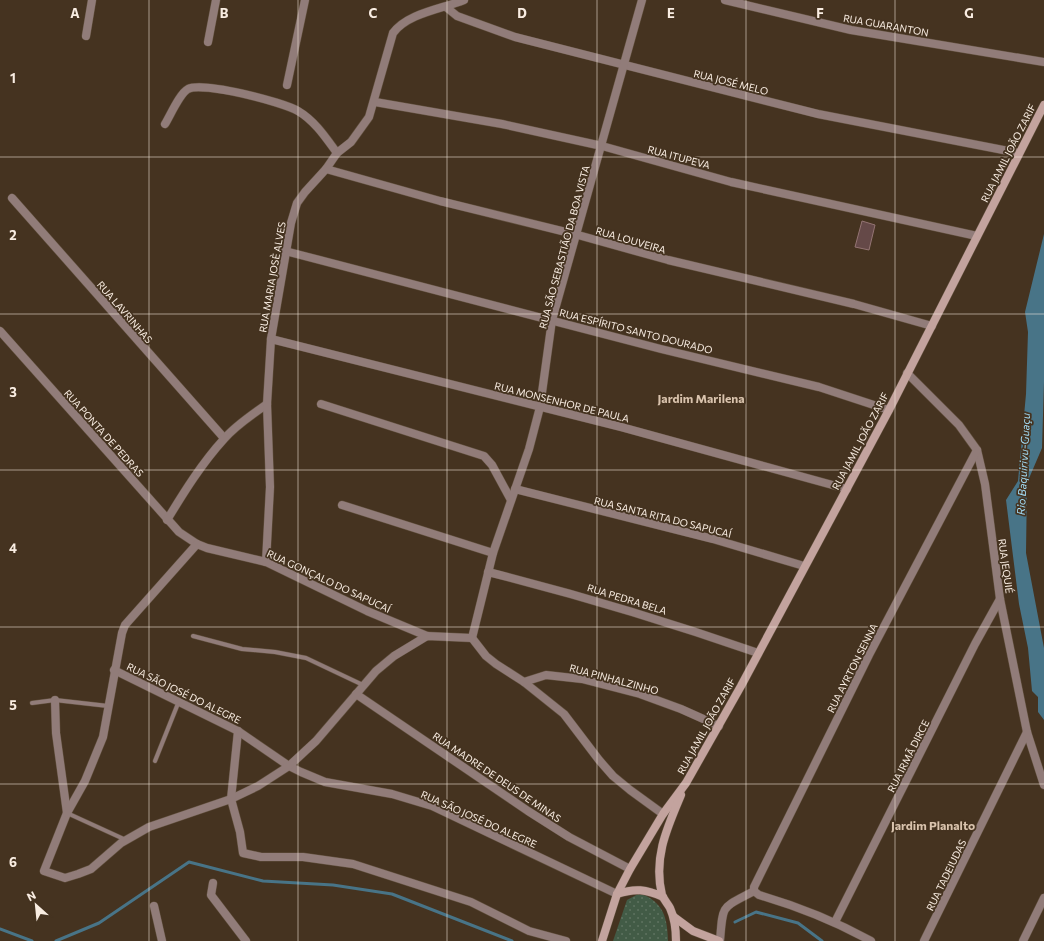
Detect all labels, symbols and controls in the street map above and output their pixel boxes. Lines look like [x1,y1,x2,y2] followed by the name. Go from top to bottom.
[70,5,80,21] text: A
[220,5,229,21] text: B
[369,5,378,21] text: C
[517,5,527,21] text: D
[667,5,675,21] text: E
[816,5,824,21] text: F
[964,5,974,21] text: G
[842,12,930,38] street label: RUA GUARANTON
[693,67,769,97] street label: RUA JOSÉ MELO
[10,70,16,86] text: 1
[978,102,1038,204] street label: RUA JAMIL JOÃO ZARIF
[646,143,712,171] street label: RUA ITUPEVA
[536,164,592,330] street label: RUA SÃO SEBASTIÃO DA BOA VISTA
[256,220,288,333] street label: RUA MARIA JOSÈ ALVES
[594,224,668,256] street label: RUA LOUVEIRA
[9,227,17,243] text: 2
[95,278,155,346] street label: RUA LAVRINHAS
[558,306,714,356] street label: RUA ESPÍRITO SANTO DOURADO
[493,379,631,425] street label: RUA MONSENHOR DE PAULA
[9,384,17,400] text: 3
[62,387,146,479] street label: RUA PONTA DE PEDRAS
[829,390,891,492] street label: RUA JAMIL JOÃO ZARIF
[658,391,744,406] district label: Jardim Marilena
[1014,413,1032,515] water label: Rio Baquirivu-Guaçu
[593,494,733,540] street label: RUA SANTA RITA DO SAPUCAÍ
[996,538,1016,594] street label: RUA JEQUIÉ
[9,540,17,556] text: 4
[265,547,393,615] street label: RUA GONÇALO DO SAPUCAÍ
[586,581,668,617] street label: RUA PEDRA BELA
[824,621,880,715] street label: RUA AYRTON SENNA
[125,660,243,726] street label: RUA SÃO JOSÉ DO ALEGRE
[568,661,660,697] street label: RUA PINHALZINHO
[674,675,738,776] street label: RUA JAMIL JOÃO ZARIF
[9,697,17,713] text: 5
[885,718,931,794] street label: RUA IRMÃ DIRCE
[431,729,564,825] street label: RUA MADRE DE DEUS DE MINAS
[419,788,539,850] street label: RUA SÃO JOSÉ DO ALEGRE
[891,818,975,833] district label: Jardim Planalto
[924,837,969,913] street label: RUA TADEIUDAS
[9,854,17,870] text: 6
[16,885,56,925] north arrow
[25,888,38,903] text: N

